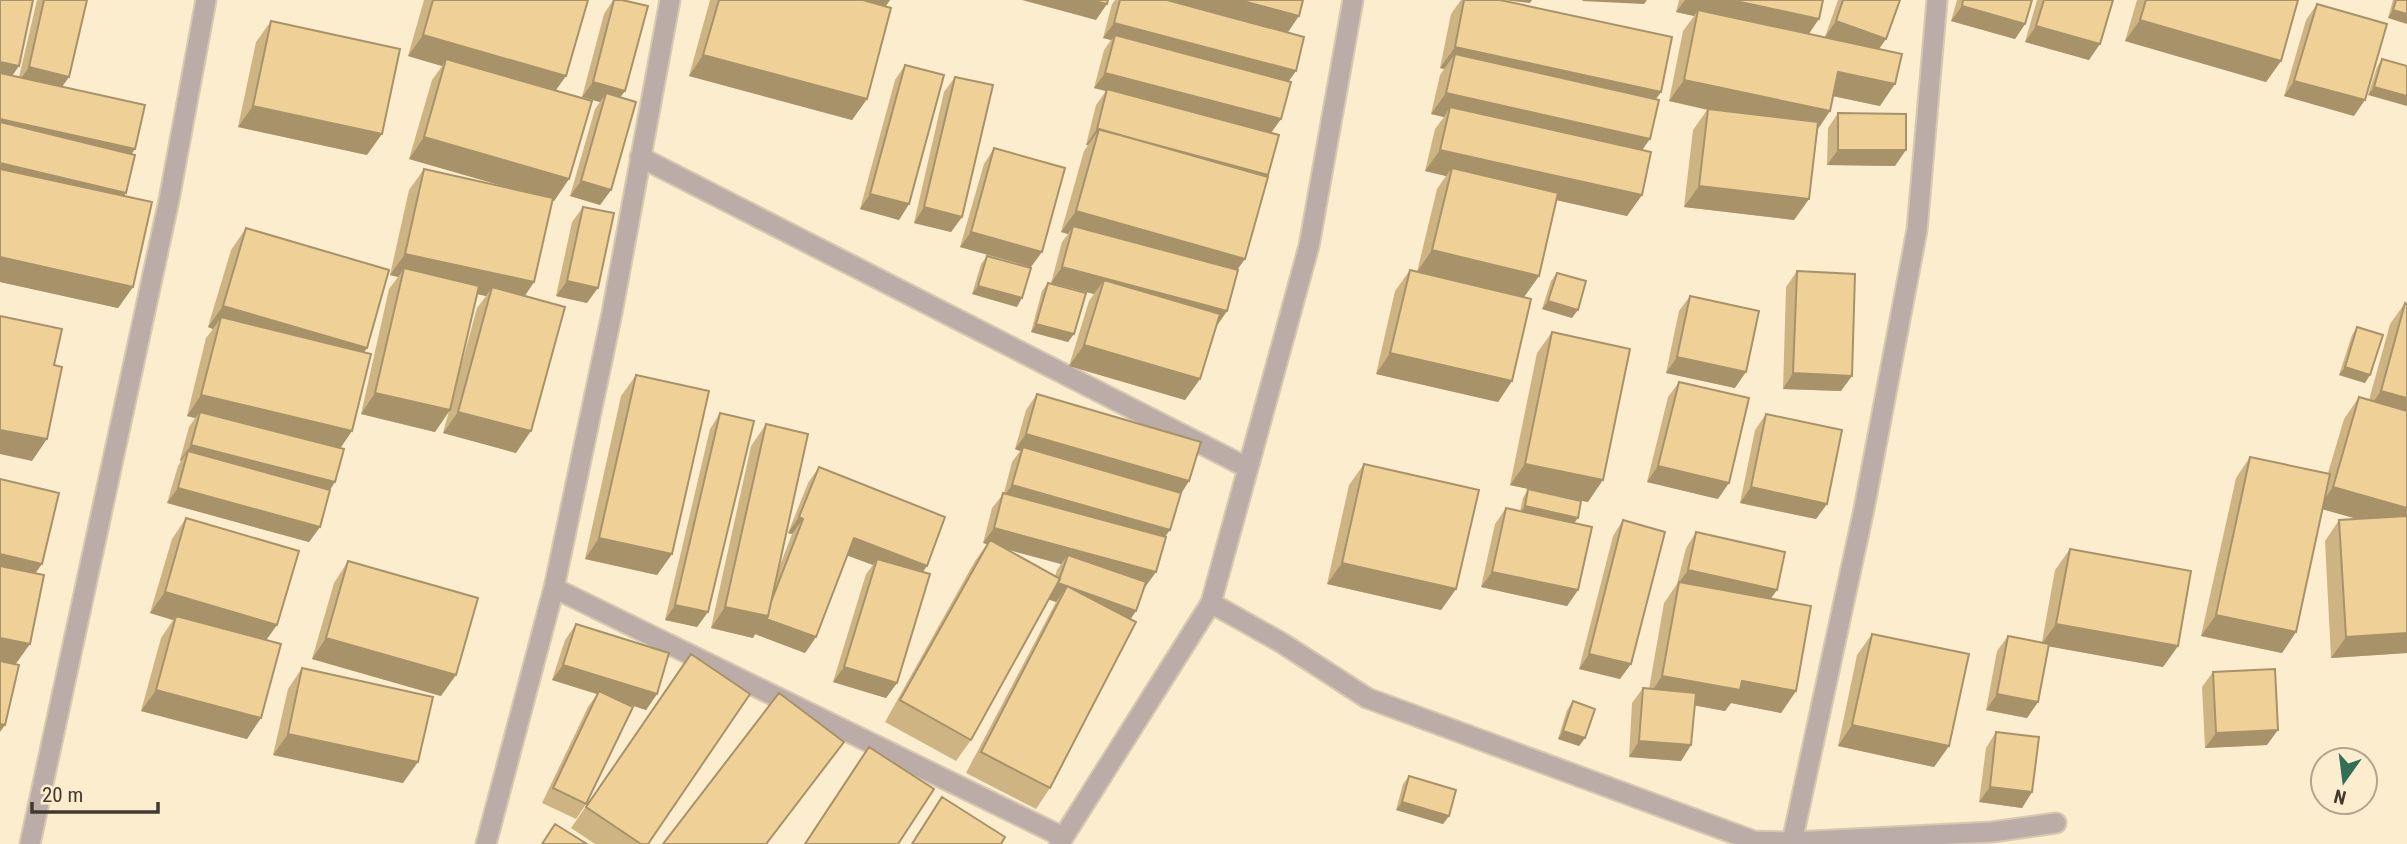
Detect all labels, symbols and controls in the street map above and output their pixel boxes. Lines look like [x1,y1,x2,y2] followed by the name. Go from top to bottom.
[2309,746,2379,816] north arrow
[32,770,158,814] scale bar
[42,783,83,807] text: 20 m
[2332,784,2348,810] text: N

